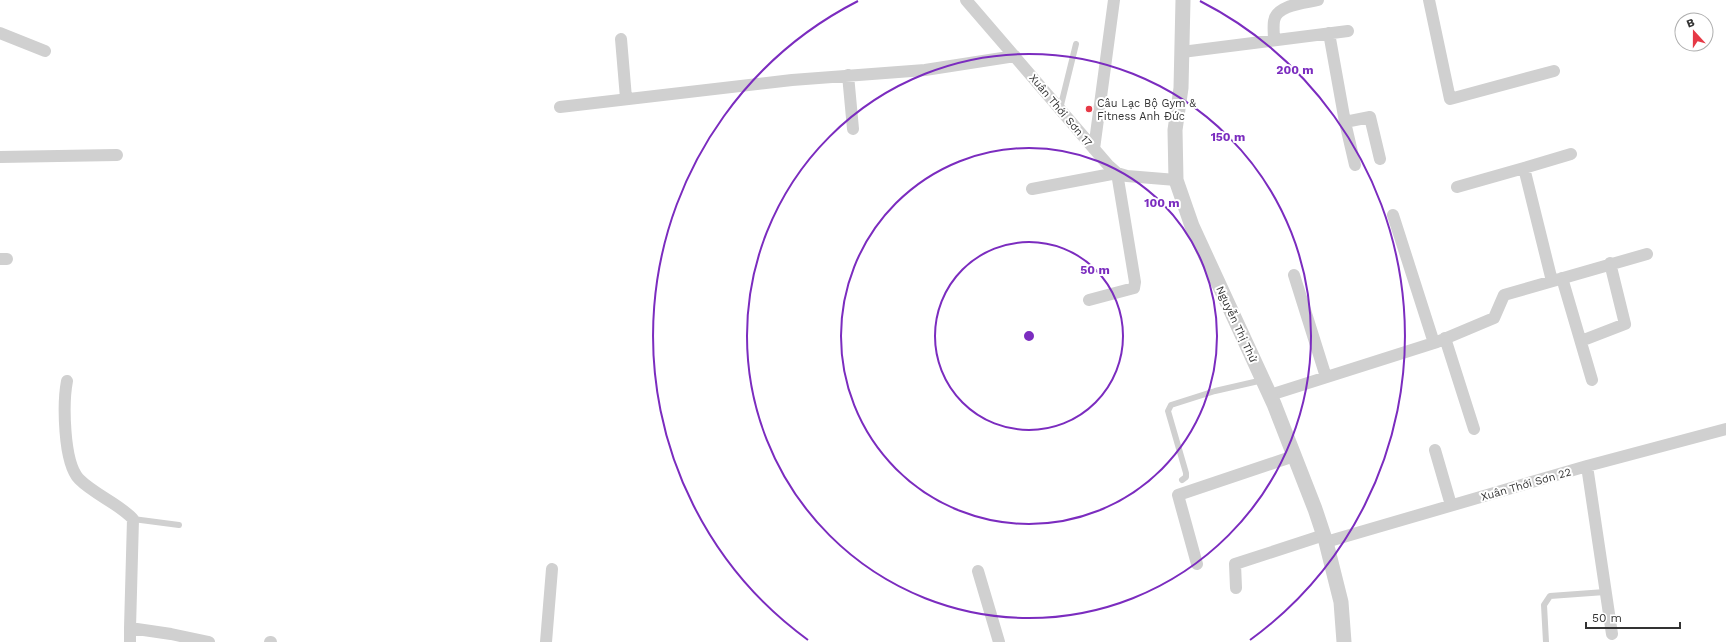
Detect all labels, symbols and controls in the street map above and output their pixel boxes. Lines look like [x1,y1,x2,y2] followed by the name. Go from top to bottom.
[1674,12,1714,52] north arrow
[1685,16,1697,31] text: B
[1276,63,1314,77] text: 200 m
[1027,71,1095,149] street label: Xuân Thới Sơn 17
[1097,97,1196,123] place label: Câu Lạc Bộ Gym & Fitness Anh Đức
[1084,104,1094,114] marker: Câu Lạc Bộ Gym & Fitness Anh Đức
[1211,130,1245,144] text: 150 m
[1144,196,1180,210] text: 100 m
[1080,263,1110,277] text: 50 m
[1213,284,1261,365] street label: Nguyễn Thị Thử
[1022,329,1036,343] centre of rings
[1480,465,1573,504] street label: Xuân Thới Sơn 22
[1586,604,1680,630] scale bar
[1592,611,1622,625] text: 50 m

